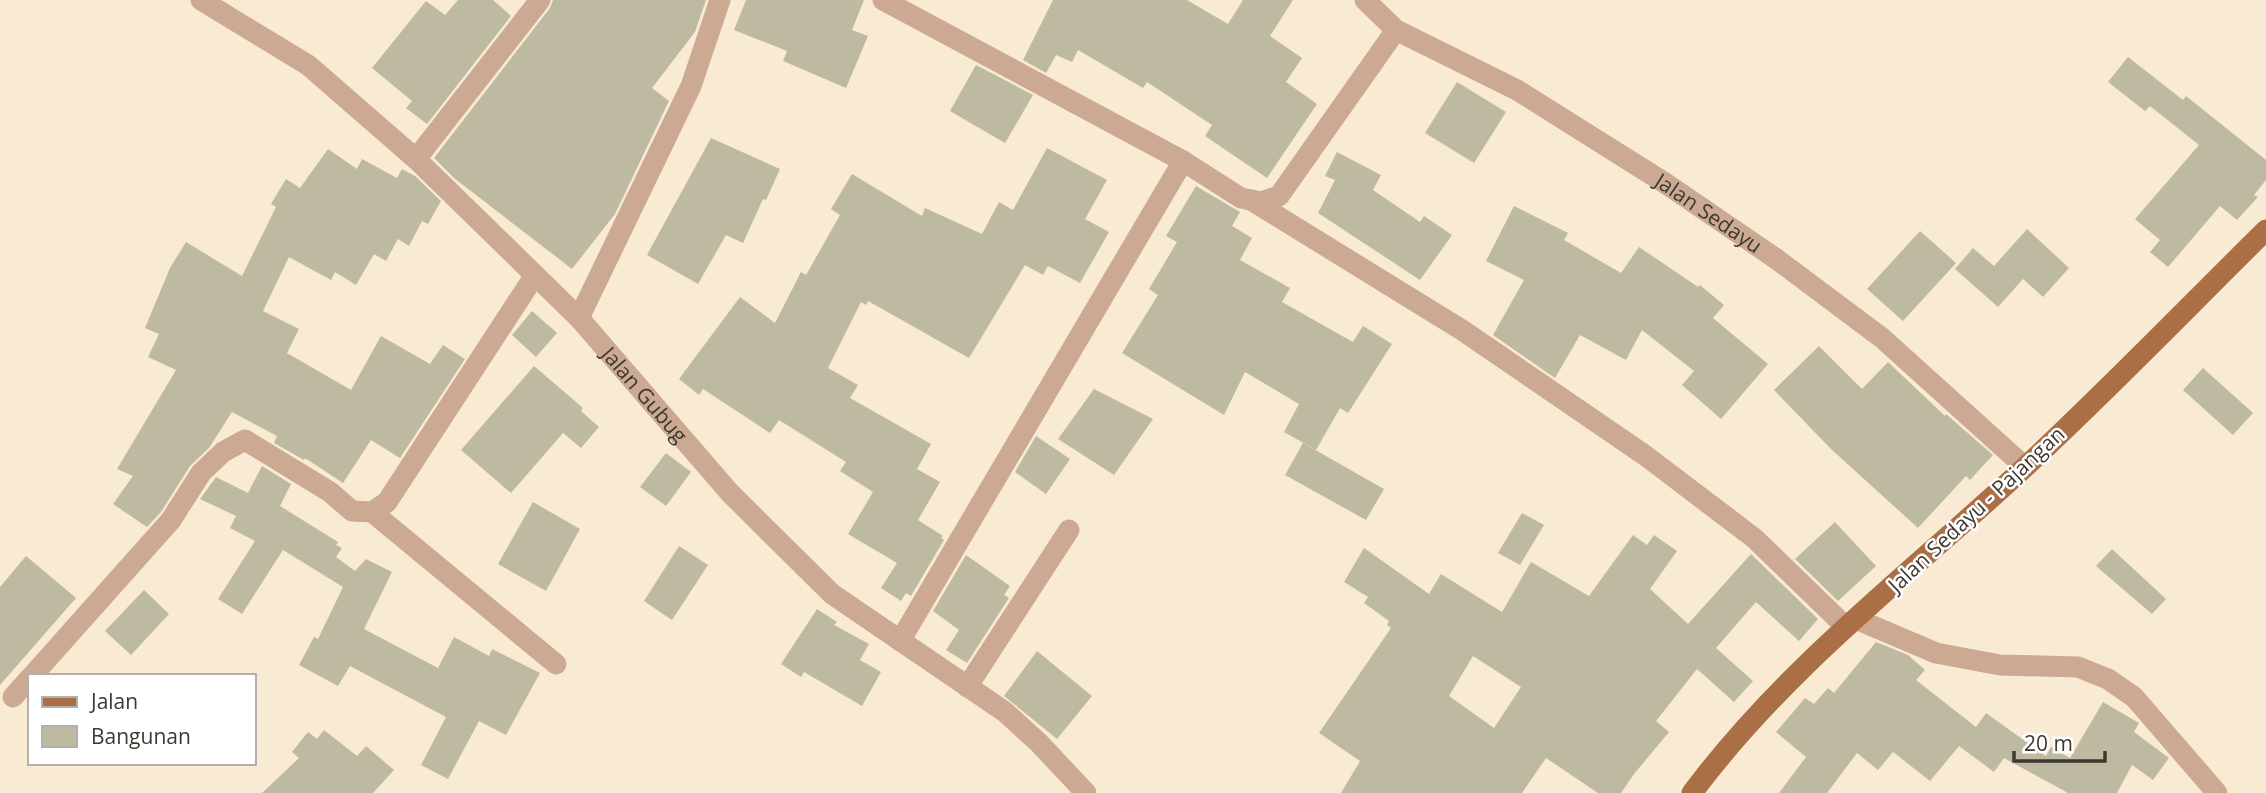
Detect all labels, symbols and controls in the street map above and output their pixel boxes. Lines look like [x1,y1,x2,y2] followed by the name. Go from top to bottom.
[1648,165,1768,259] street label: Jalan Sedayu
[594,339,694,448] street label: Jalan Gubug
[1880,420,2070,600] street label: Jalan Sedayu - Pajangan
[28,674,256,765] legend
[89,687,138,715] text: Jalan
[2014,720,2105,764] scale bar
[91,722,191,750] text: Bangunan
[2024,729,2073,757] text: 20 m

